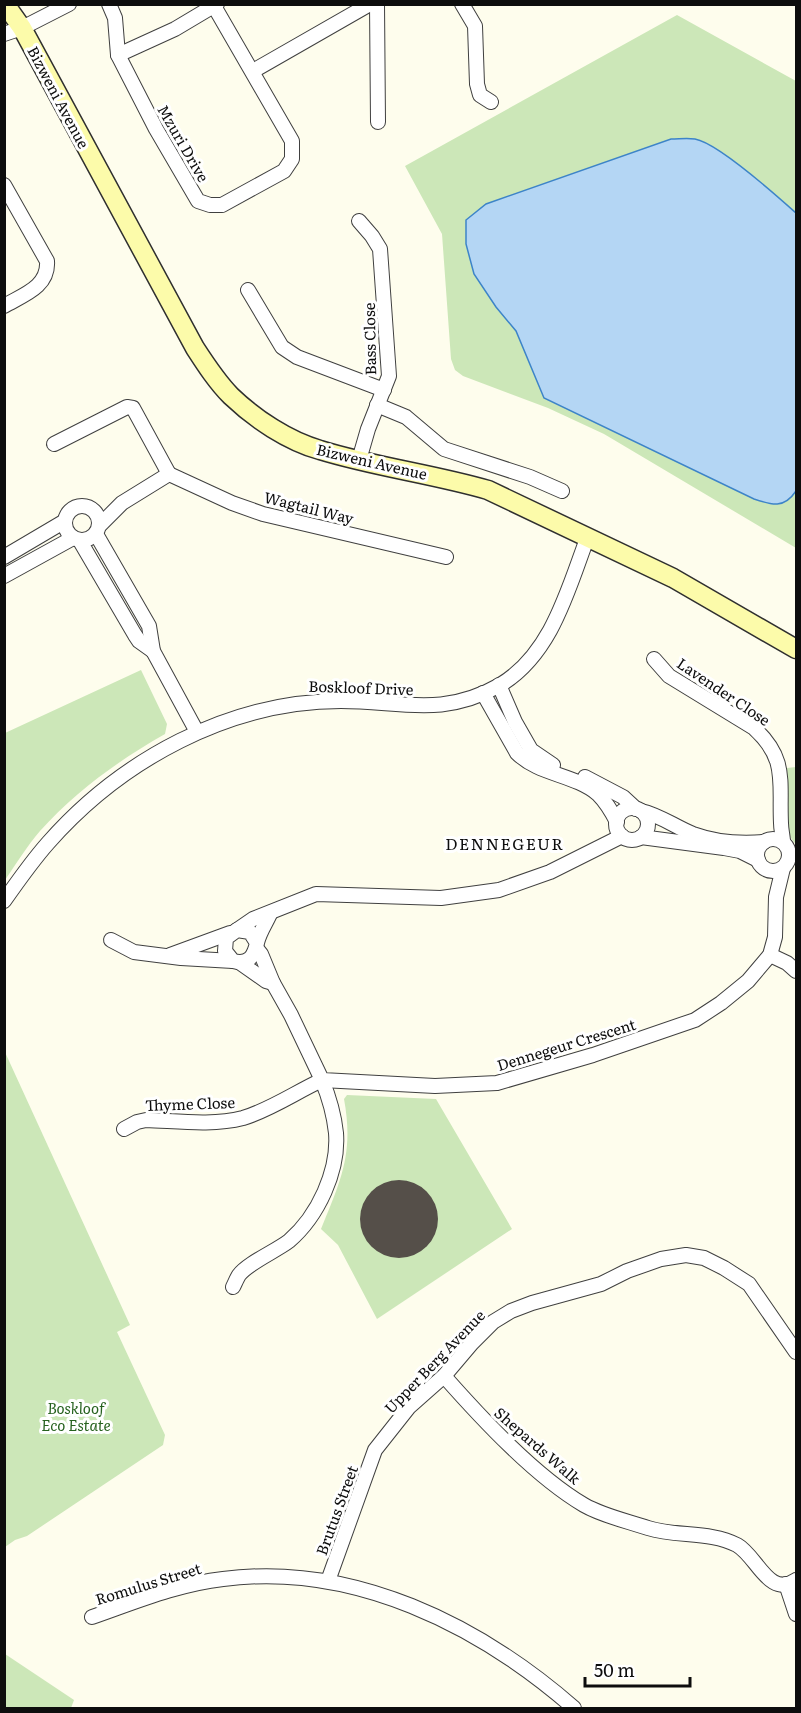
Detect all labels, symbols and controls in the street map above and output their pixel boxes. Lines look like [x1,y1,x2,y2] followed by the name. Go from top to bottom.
[22,42,96,153] street label: Bizweni Avenue
[152,100,216,186] street label: Mzuri Drive
[357,302,381,376] street label: Bass Close
[314,437,430,485] street label: Bizweni Avenue
[262,485,357,529] street label: Wagtail Way
[673,651,775,731] street label: Lavender Close
[308,674,414,700] street label: Boskloof Drive
[445,831,565,855] district label: DENNEGEUR
[494,1012,638,1076] street label: Dennegeur Crescent
[145,1090,236,1116] street label: Thyme Close
[378,1304,490,1418] street label: Upper Berg Avenue
[41,1396,111,1436] park label: Boskloof Eco Estate
[490,1401,587,1490] street label: Shepards Walk
[309,1462,363,1558] street label: Brutus Street
[92,1556,204,1610] street label: Romulus Street
[585,1650,690,1688] scale bar
[594,1656,635,1683] text: 50 m

